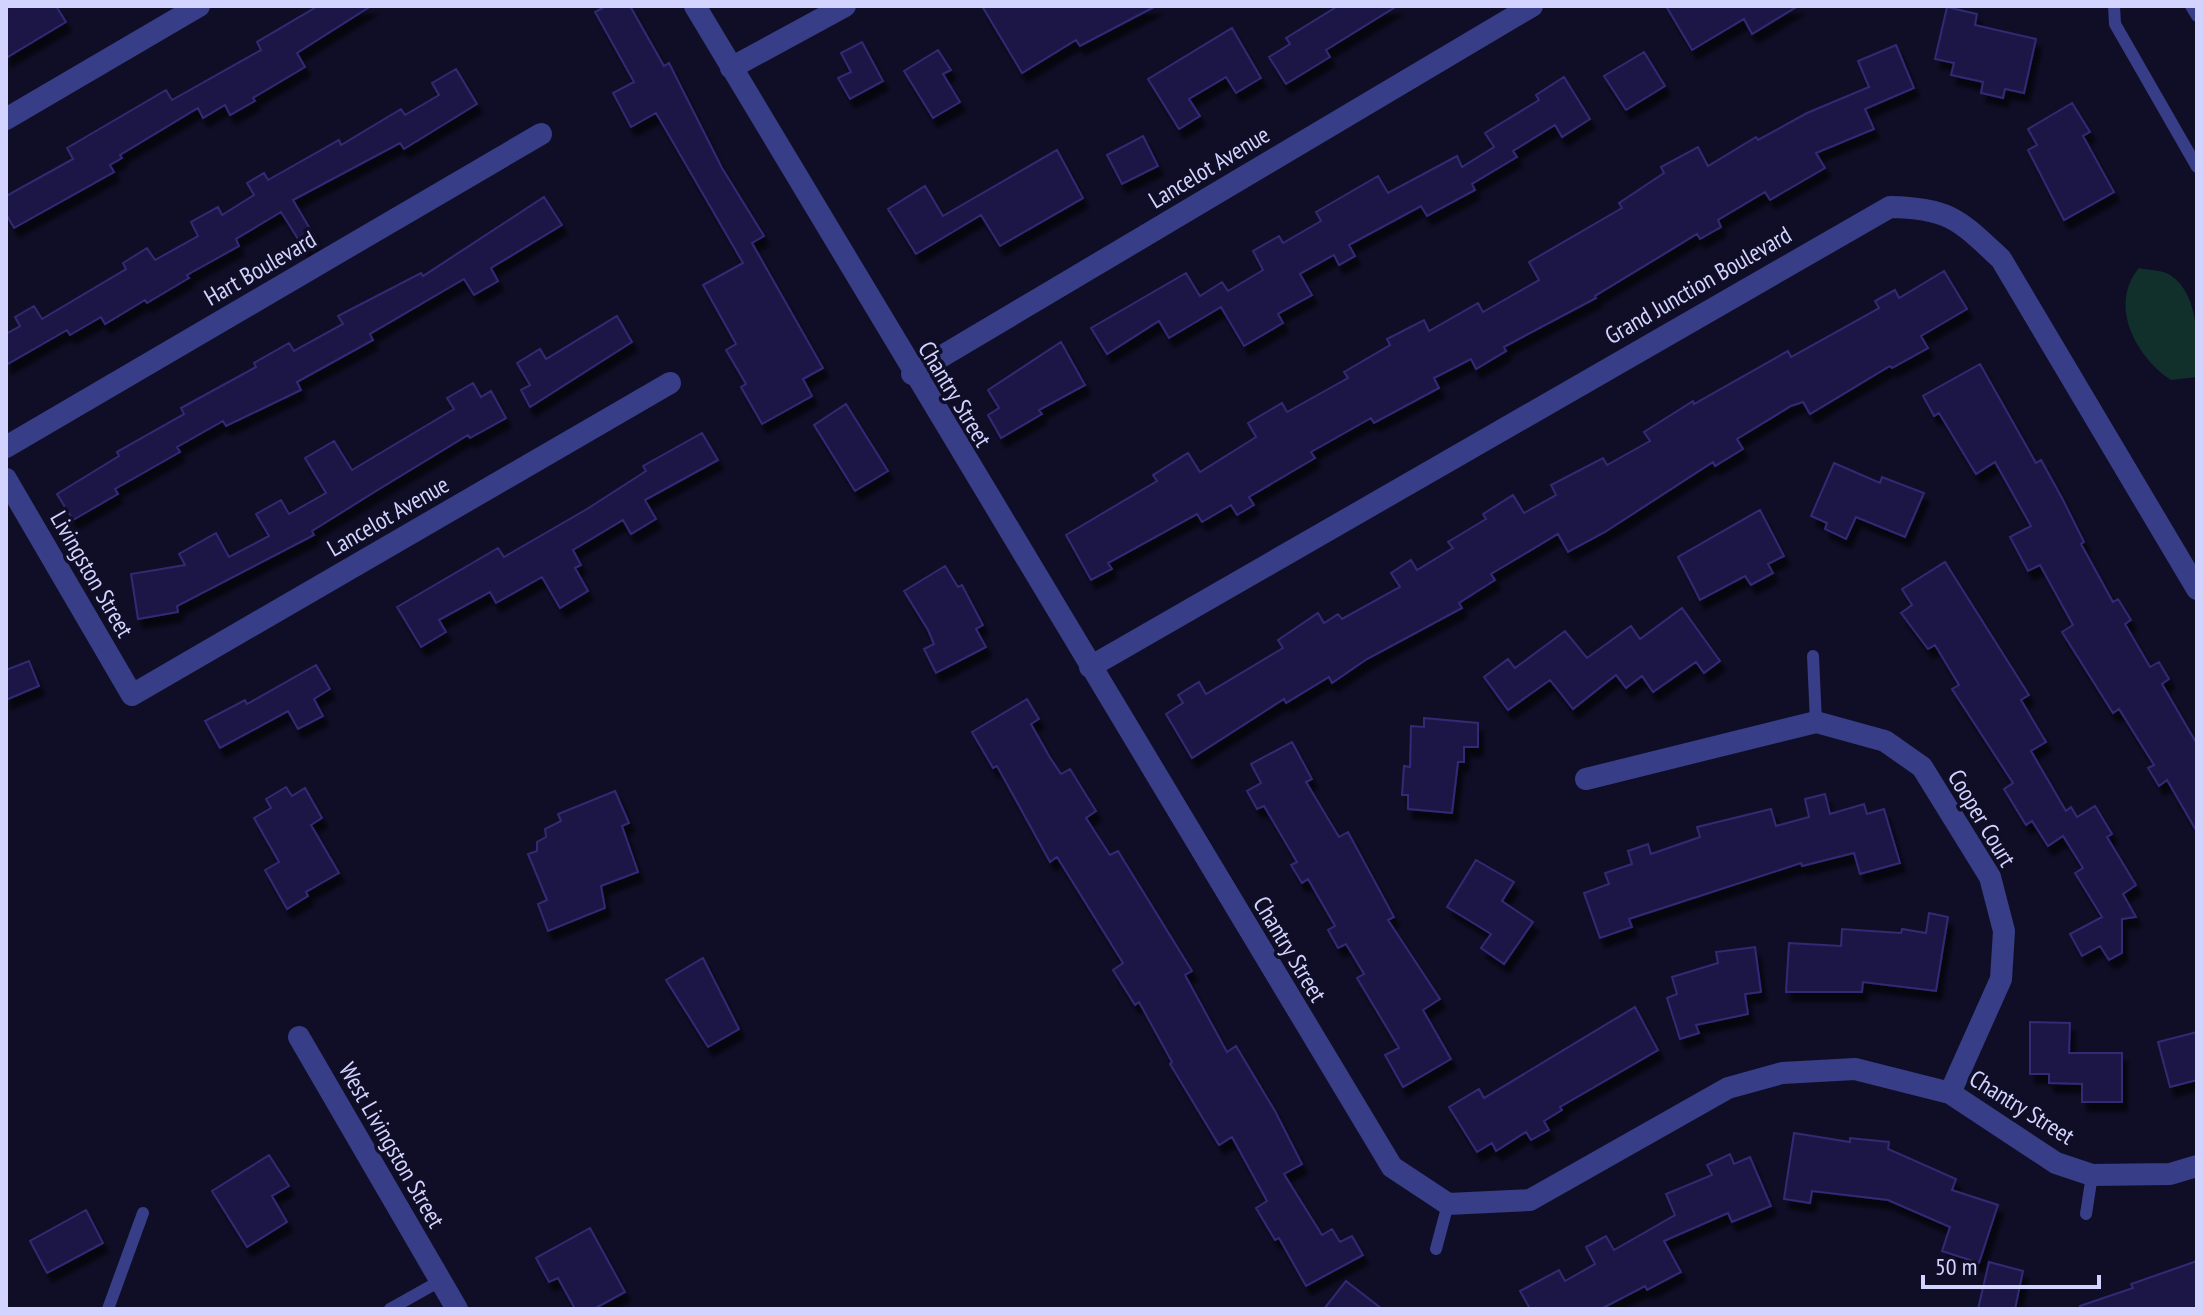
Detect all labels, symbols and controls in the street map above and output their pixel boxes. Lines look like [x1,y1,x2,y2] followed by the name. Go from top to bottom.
[1143,119,1275,215] street label: Lancelot Avenue
[1599,219,1797,351] street label: Grand Junction Boulevard
[198,223,322,313] street label: Hart Boulevard
[911,335,999,453] street label: Chantry Street
[322,469,454,563] street label: Lancelot Avenue
[43,505,141,643] street label: Livingston Street
[1941,764,2023,873] street label: Cooper Court
[1246,890,1334,1008] street label: Chantry Street
[332,1057,452,1234] street label: West Livingston Street
[1964,1063,2081,1152] street label: Chantry Street
[1923,1239,2099,1289] scale bar
[1935,1251,1977,1282] text: 50 m

